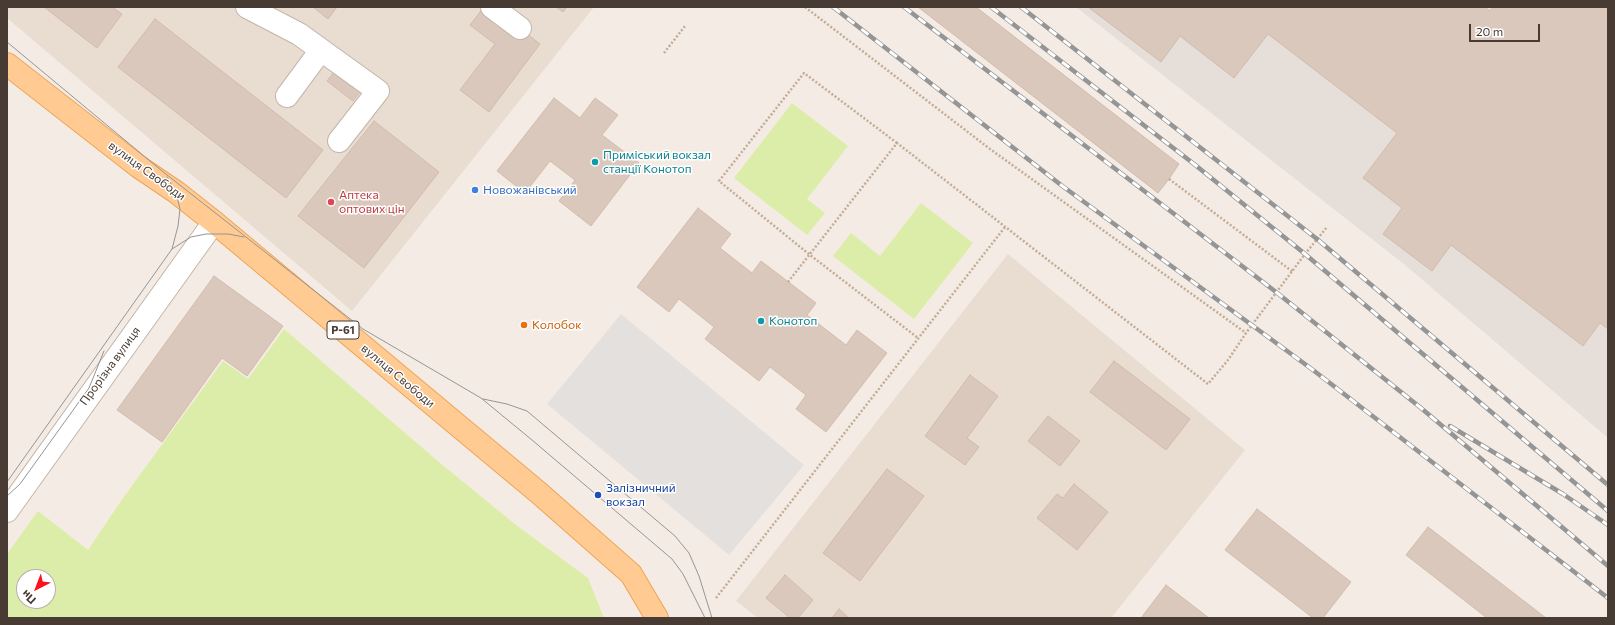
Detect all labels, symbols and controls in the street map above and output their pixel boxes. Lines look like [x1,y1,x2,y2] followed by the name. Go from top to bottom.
[1471,16,1542,42] scale bar
[1476,24,1503,38] text: 20 m
[106,138,188,204] street label: вулиця Свободи
[603,148,711,176] place label: Приміський вокзал станції Конотоп
[590,157,600,167] marker: Приміський вокзал станції Конотоп
[483,183,577,197] place label: Новожанівський
[470,185,480,195] marker: Новожанівський
[339,188,405,216] place label: Аптека оптових цін
[326,197,336,207] marker: Аптека оптових цін
[769,314,817,328] place label: Конотоп
[756,316,766,326] marker: Конотоп
[532,318,582,332] place label: Колобок
[519,320,529,330] marker: Колобок
[327,321,359,339] road number: Р-61
[77,324,143,408] street label: Прорізна вулиця
[358,341,438,411] street label: вулиця Свободи
[606,481,676,509] place label: Залізничний вокзал
[593,490,603,500] marker: Залізничний вокзал
[16,569,56,609] north arrow
[19,588,38,607] text: Пн

